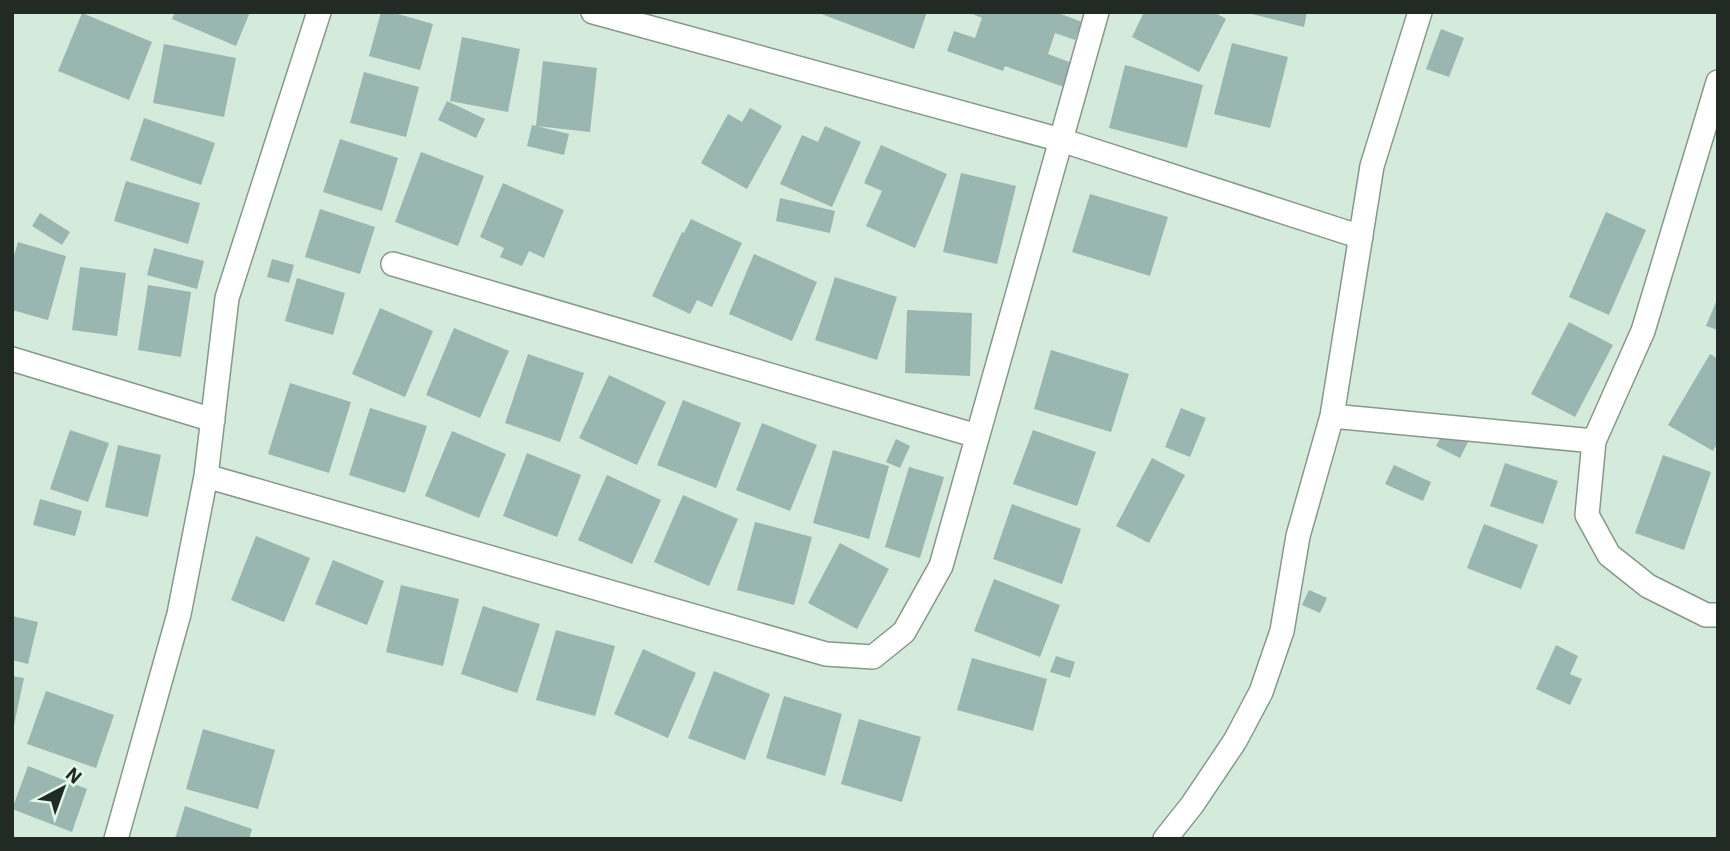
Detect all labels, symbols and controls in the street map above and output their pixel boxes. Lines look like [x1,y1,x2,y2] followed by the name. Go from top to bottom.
[28,753,98,823] north arrow
[61,762,87,789] text: N

